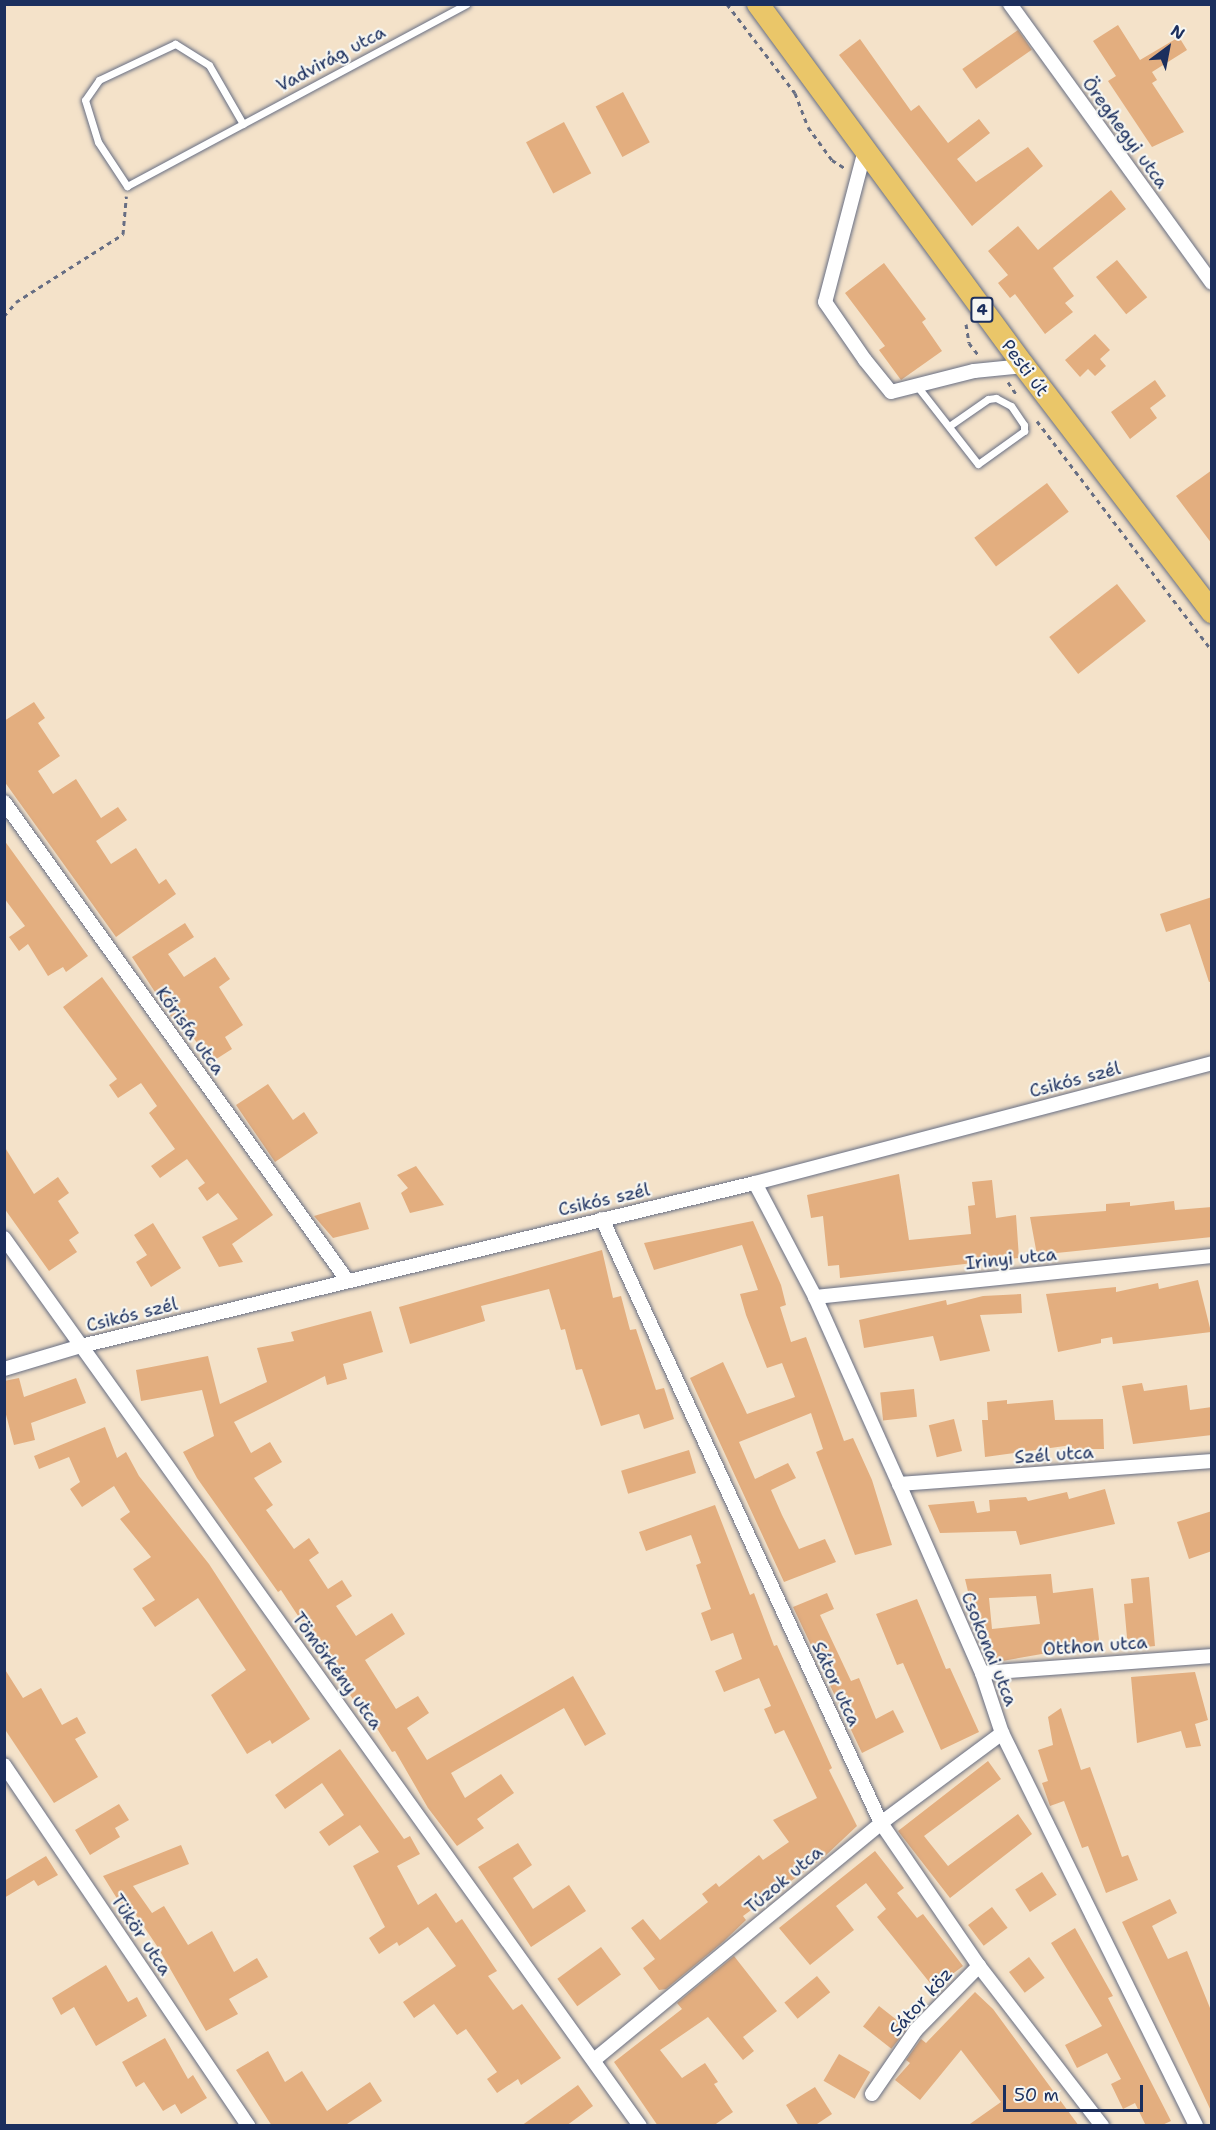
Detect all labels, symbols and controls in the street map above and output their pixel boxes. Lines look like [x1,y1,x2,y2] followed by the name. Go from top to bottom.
[1138,18,1198,78] north arrow
[1167,20,1189,45] text: N
[273,21,389,97] street label: Vadvirág utca
[1077,73,1173,193] street label: Öreghegyi utca
[970,297,994,323] road number: 4
[997,335,1053,401] street label: Pesti út
[151,983,229,1079] street label: Kőrisfa utca
[1027,1057,1123,1103] street label: Csikós szél
[556,1179,652,1221] street label: Csikós szél
[964,1243,1058,1275] street label: Irinyi utca
[84,1293,180,1337] street label: Csikós szél
[1014,1441,1094,1469] street label: Szél utca
[956,1589,1022,1709] street label: Csokonai utca
[287,1608,387,1734] street label: Tömörkény utca
[1042,1632,1148,1660] street label: Otthon utca
[807,1638,865,1730] street label: Sátor utca
[741,1841,827,1919] street label: Túzok utca
[106,1890,176,1980] street label: Tükör utca
[885,1963,957,2041] street label: Sátor köz
[1006,2073,1146,2111] scale bar
[1014,2083,1059,2107] text: 50 m

